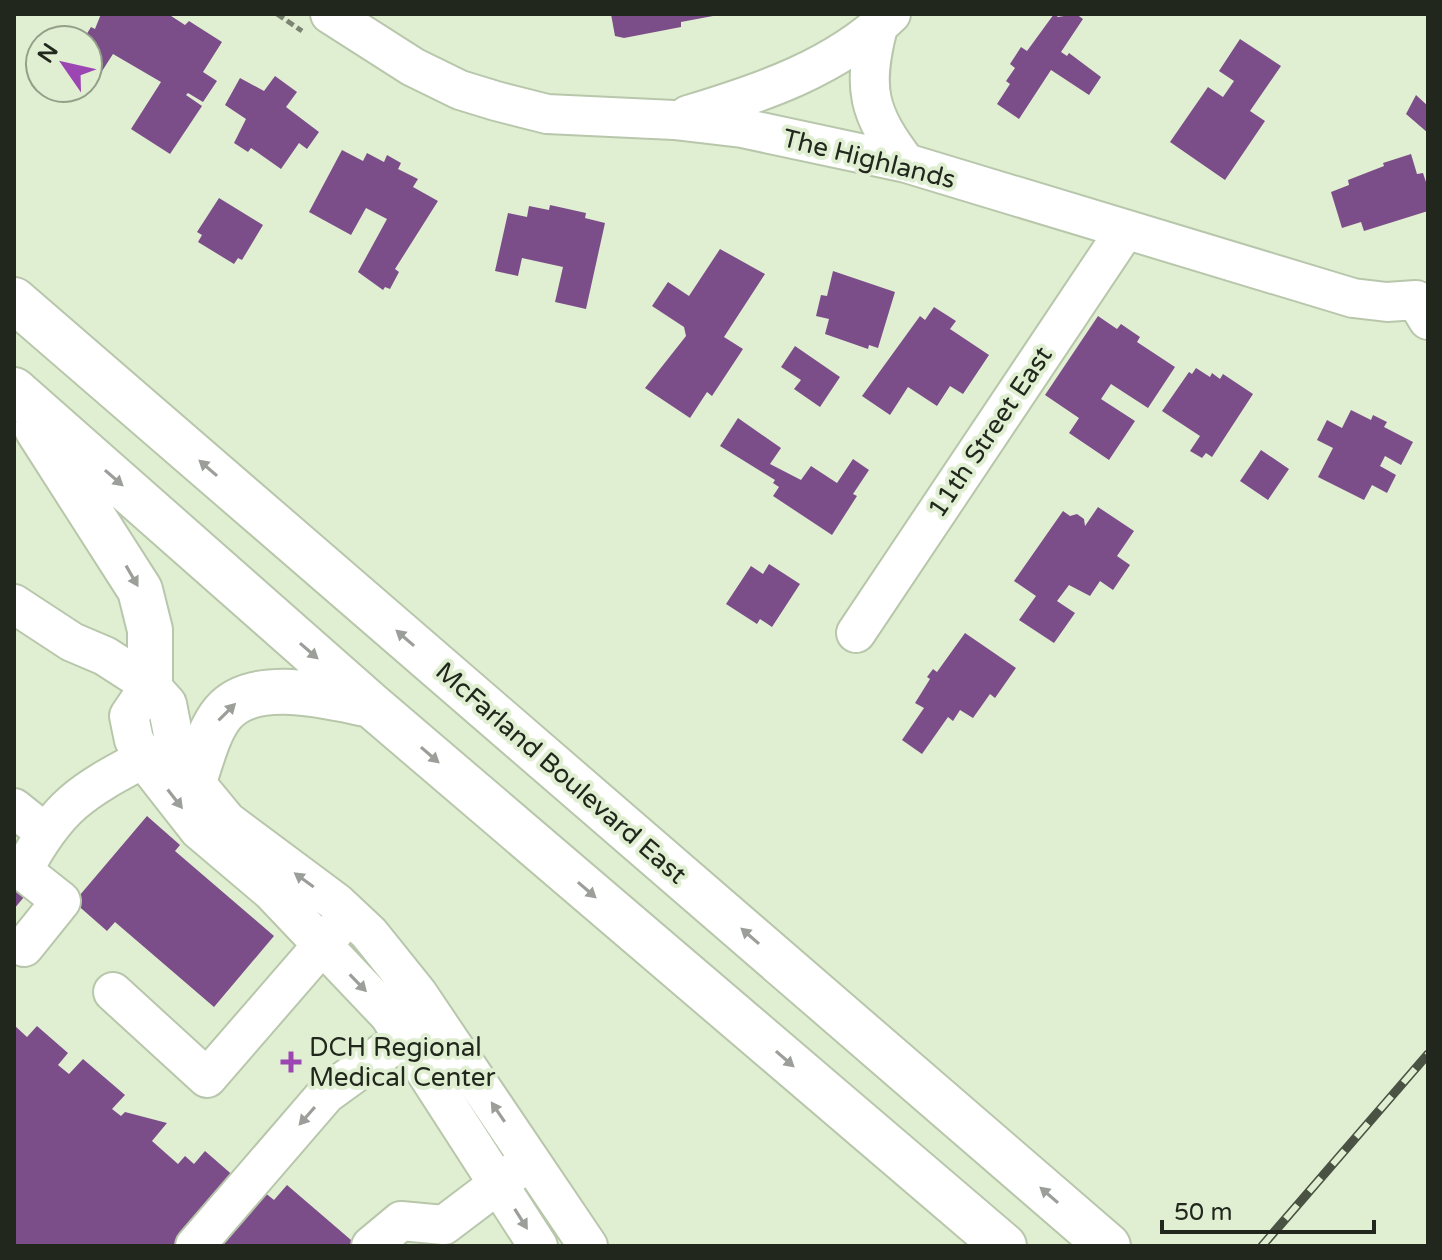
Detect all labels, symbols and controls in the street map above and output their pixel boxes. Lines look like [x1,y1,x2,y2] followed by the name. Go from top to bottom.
[24,24,104,104] north arrow
[33,39,64,68] text: N
[779,123,959,195] street label: The Highlands
[921,341,1059,523] street label: 11th Street East
[199,460,219,477] one-way arrow
[105,469,124,487] one-way arrow
[125,565,139,587] one-way arrow
[395,630,415,647] one-way arrow
[300,641,319,659] one-way arrow
[429,656,693,890] street label: McFarland Boulevard East
[218,703,236,722] one-way arrow
[420,746,439,764] one-way arrow
[166,789,182,809] one-way arrow
[294,872,314,888] one-way arrow
[577,881,597,898] one-way arrow
[740,928,760,945] one-way arrow
[349,973,367,992] one-way arrow
[309,1032,495,1093] place label: DCH Regional Medical Center
[774,1050,794,1067] one-way arrow
[280,1051,302,1073] marker: DCH Regional Medical Center
[491,1102,506,1123] one-way arrow
[298,1107,316,1126] one-way arrow
[1162,1184,1374,1234] scale bar
[1039,1187,1059,1204] one-way arrow
[1174,1198,1232,1227] text: 50 m
[514,1208,528,1230] one-way arrow

